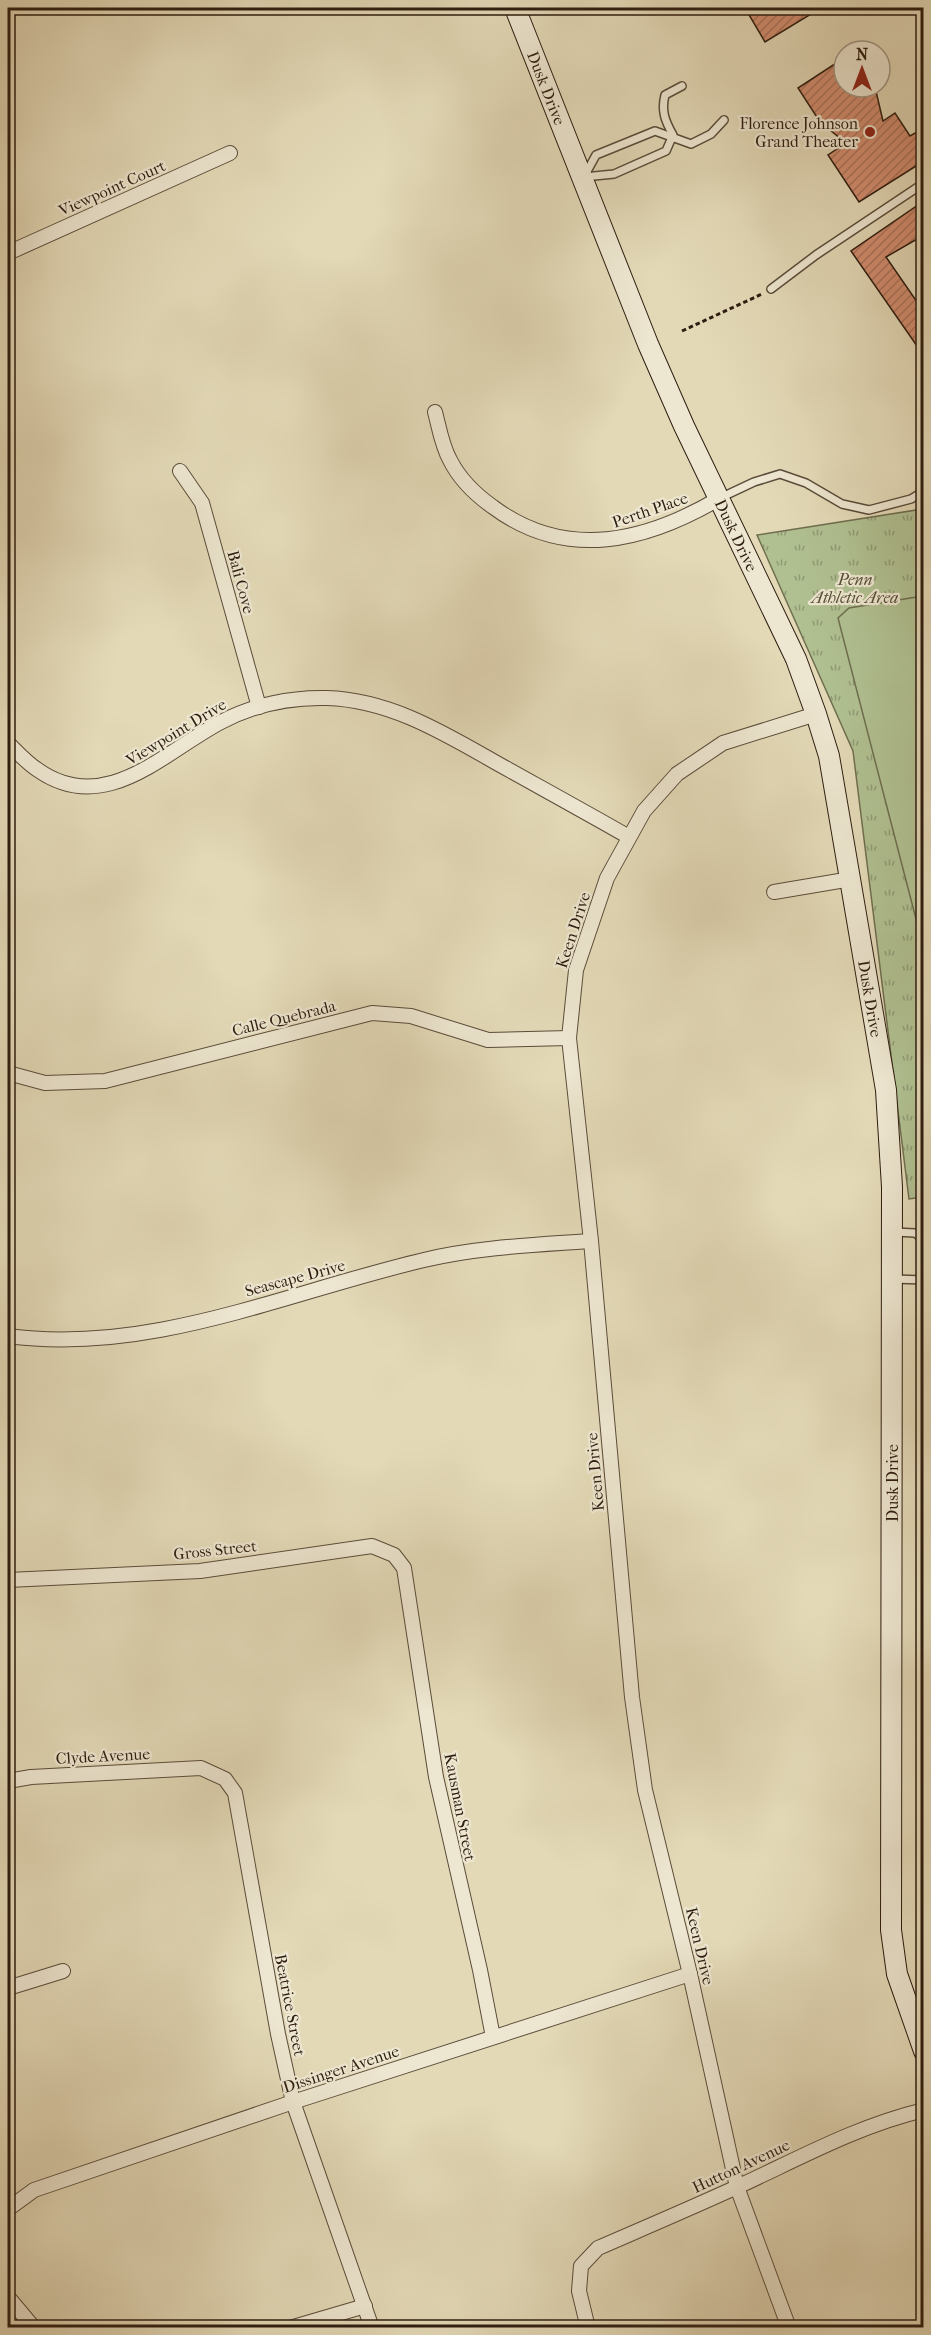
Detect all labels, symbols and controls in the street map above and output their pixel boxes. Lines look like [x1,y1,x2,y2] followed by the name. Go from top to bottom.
[832,39,892,99] north arrow
[856,45,869,64] text: N
[523,48,570,128] street label: Dusk Drive
[740,114,859,151] place label: Florence Johnson Grand Theater
[863,125,877,139] marker: Florence Johnson Grand Theater
[55,156,169,220] street label: Viewpoint Court
[610,488,690,532] street label: Perth Place
[711,496,762,574] street label: Dusk Drive
[223,548,259,616] street label: Bali Cove
[810,570,898,607] park label: Penn Athletic Area
[122,695,230,770] street label: Viewpoint Drive
[552,889,594,971] street label: Keen Drive
[854,959,886,1039] street label: Dusk Drive
[230,996,338,1040] street label: Calle Quebrada
[243,1255,347,1301] street label: Seascape Drive
[582,1432,608,1512] street label: Keen Drive
[883,1444,902,1522] street label: Dusk Drive
[172,1536,258,1564] street label: Gross Street
[55,1744,151,1768] street label: Clyde Avenue
[440,1751,480,1863] street label: Kausman Street
[682,1905,718,1987] street label: Keen Drive
[271,1952,309,2058] street label: Beatrice Street
[280,2041,402,2097] street label: Dissinger Avenue
[689,2135,793,2197] street label: Hutton Avenue

